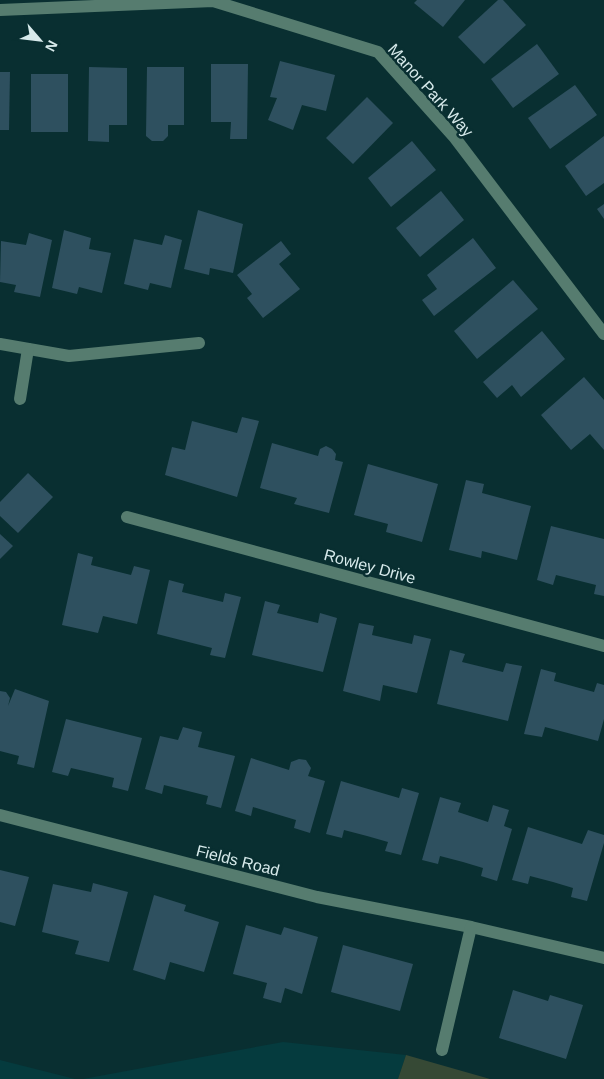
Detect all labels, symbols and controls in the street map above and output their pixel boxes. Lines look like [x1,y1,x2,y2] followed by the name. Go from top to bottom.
[15,15,65,65] north arrow
[42,38,61,54] text: N
[385,41,477,140] street label: Manor Park Way
[322,546,418,587] street label: Rowley Drive
[194,842,281,879] street label: Fields Road

